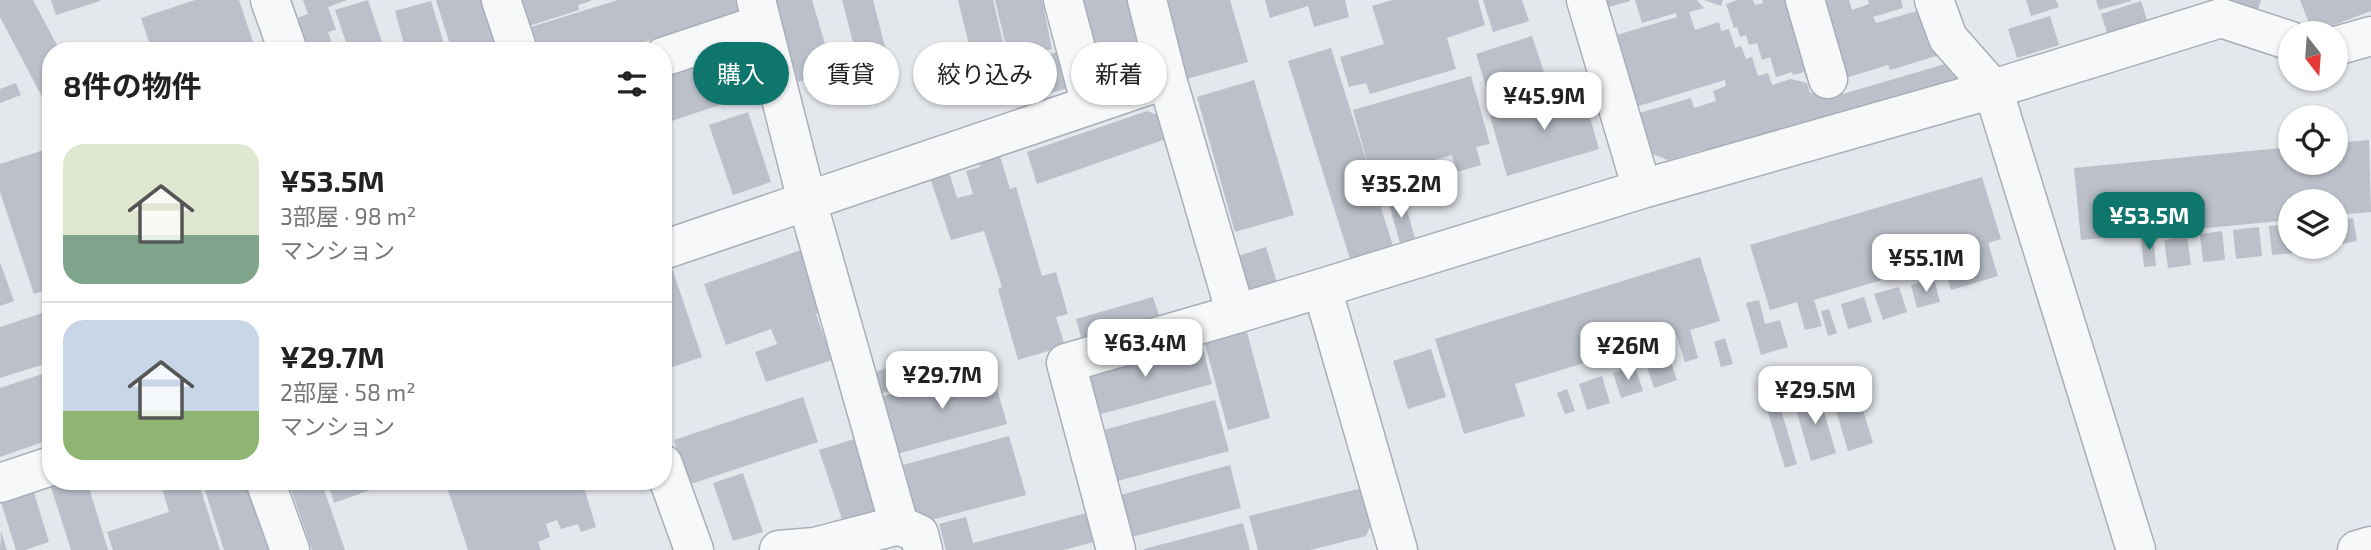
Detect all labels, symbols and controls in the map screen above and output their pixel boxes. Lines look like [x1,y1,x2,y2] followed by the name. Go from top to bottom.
[2278,21,2348,91] north arrow
[2278,21,2348,259] map controls
[693,42,789,105] chip: 購入
[803,42,899,105] chip: 賃貸
[913,42,1057,105] chip: 絞り込み
[1071,42,1167,105] chip: 新着
[613,65,651,103] icon: filters
[63,67,202,103] text: 8件の物件
[1487,72,1601,132] pin: ¥45.9M
[1503,81,1585,109] text: ¥45.9M
[2278,105,2348,175] button: locate
[1344,160,1458,220] pin: ¥35.2M
[280,162,385,198] text: ¥53.5M
[1360,169,1442,197] text: ¥35.2M
[119,172,203,256] icon: home
[2278,189,2348,259] button: layers
[2092,192,2206,252] pin: ¥53.5M
[2109,201,2189,229] text: ¥53.5M
[280,202,416,230] text: 3部屋 · 98 m²
[1869,234,1983,294] pin: ¥55.1M
[280,236,395,264] text: マンション
[1888,243,1964,271] text: ¥55.1M
[1088,320,1202,379] pin: ¥63.4M
[1587,322,1669,382] pin: ¥26M
[1103,328,1187,356] text: ¥63.4M
[1596,331,1660,359] text: ¥26M
[280,338,385,374] text: ¥29.7M
[119,348,203,432] icon: home
[885,352,999,411] pin: ¥29.7M
[902,360,982,388] text: ¥29.7M
[1758,366,1872,426] pin: ¥29.5M
[1774,375,1856,403] text: ¥29.5M
[280,378,416,406] text: 2部屋 · 58 m²
[280,412,395,440] text: マンション

